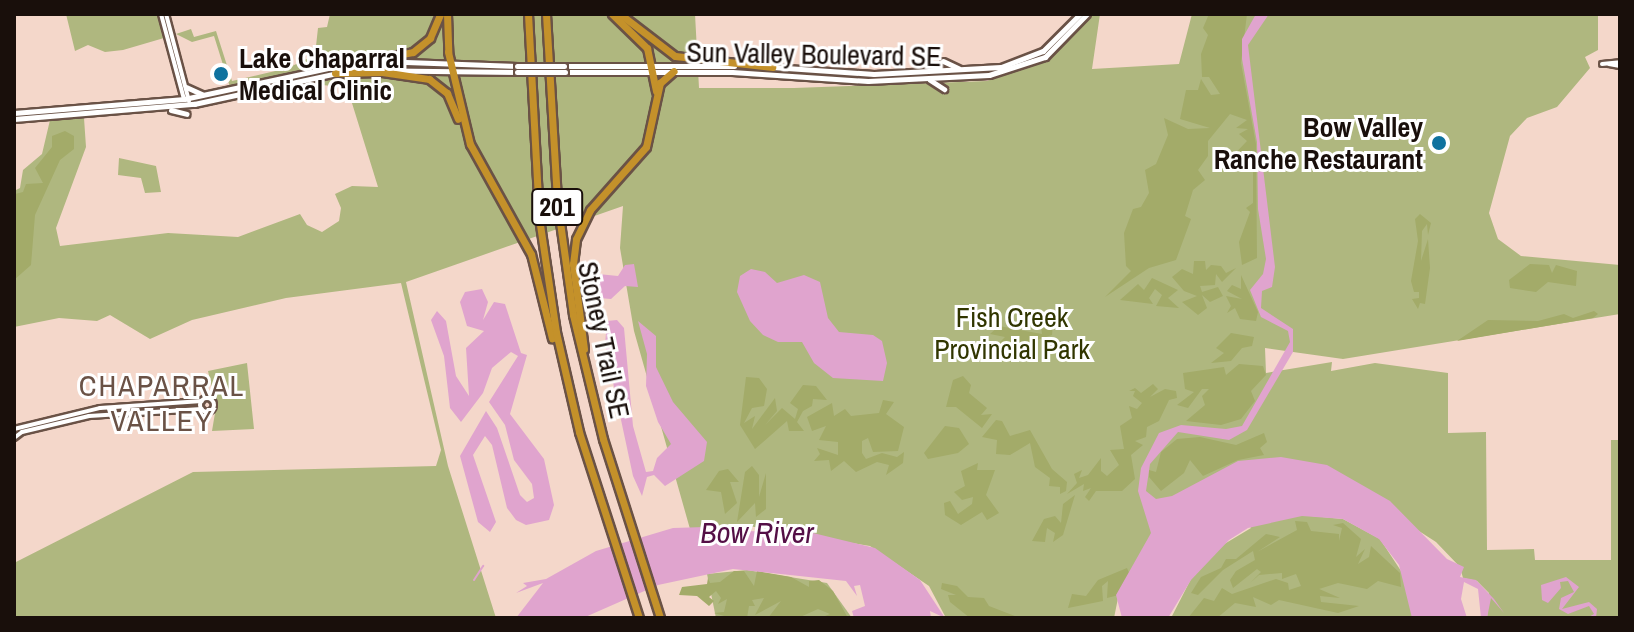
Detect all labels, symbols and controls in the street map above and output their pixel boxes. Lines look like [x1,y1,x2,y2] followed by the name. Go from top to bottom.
[686,35,942,73] street label: Sun Valley Boulevard SE
[239,41,405,107] place label: Lake Chaparral Medical Clinic
[210,63,232,85] marker: Lake Chaparral Medical Clinic
[1214,110,1423,176] place label: Bow Valley Ranche Restaurant
[1430,134,1448,152] marker: Bow Valley Ranche Restaurant
[531,185,583,229] road number: 201
[571,258,637,422] street label: Stoney Trail SE
[934,300,1090,366] park label: Fish Creek Provincial Park
[79,367,245,438] district label: CHAPARRAL VALLEY
[700,514,814,550] water label: Bow River

